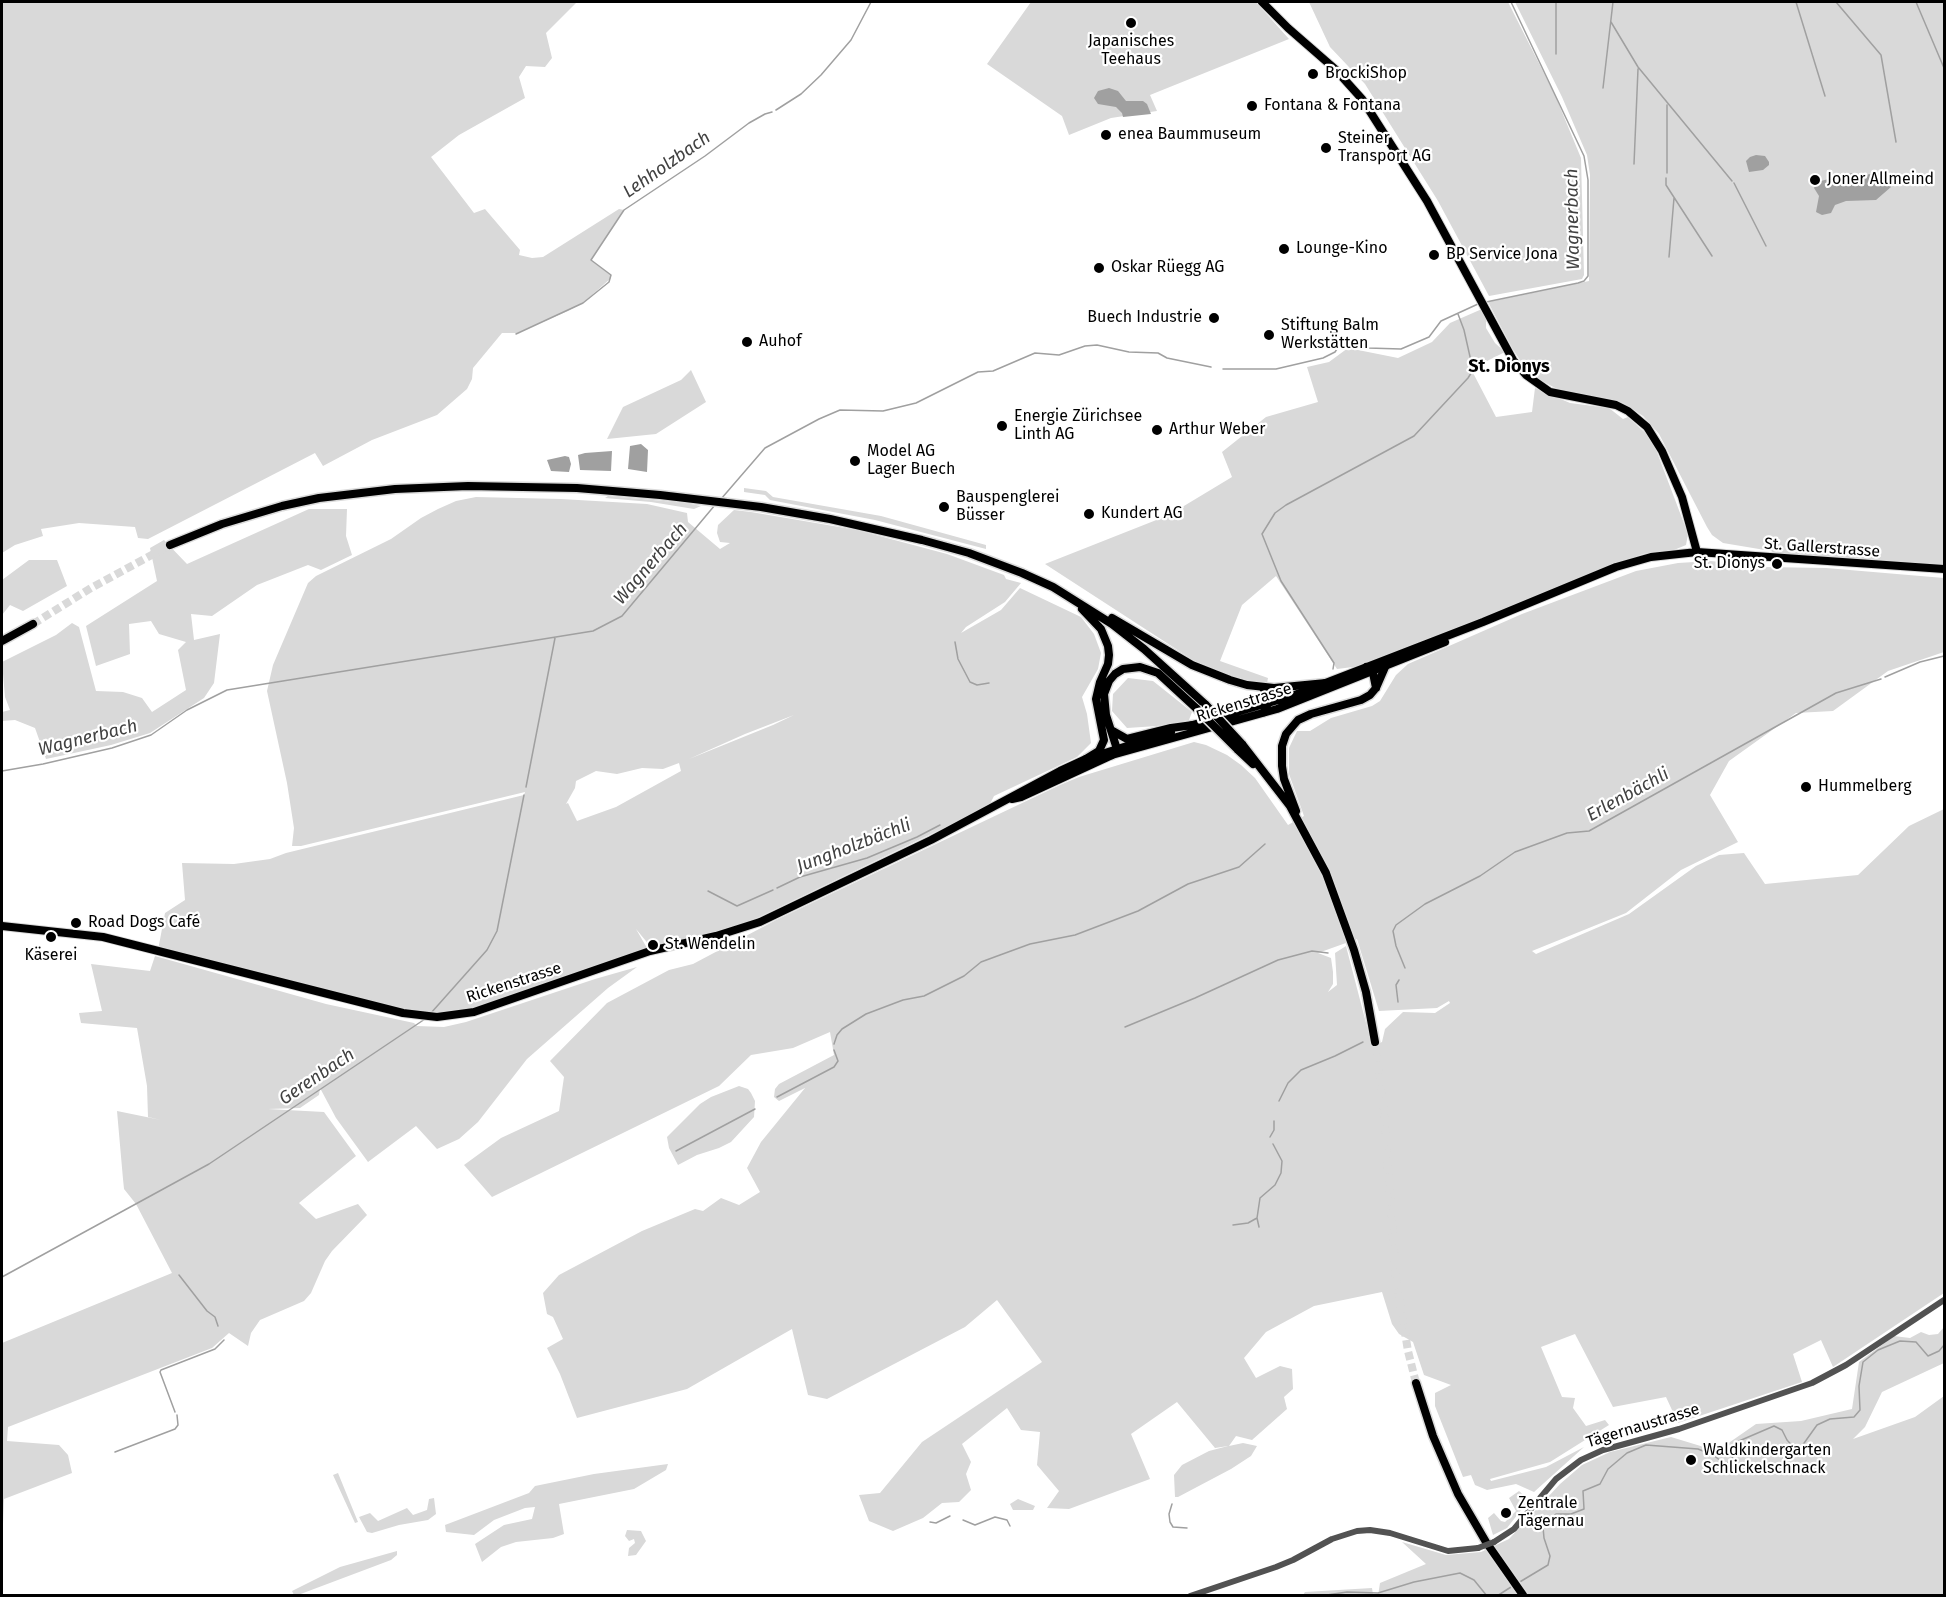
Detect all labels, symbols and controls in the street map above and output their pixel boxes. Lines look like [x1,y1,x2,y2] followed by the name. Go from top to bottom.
[1124,16,1138,30] marker: Japanisches Teehaus
[1088,32,1174,70] place label: Japanisches Teehaus
[1325,64,1407,84] place label: BrockiShop
[1306,67,1320,81] marker: BrockiShop
[1264,96,1401,116] place label: Fontana & Fontana
[1245,99,1259,113] marker: Fontana & Fontana
[1118,125,1261,145] place label: enea Baummuseum
[619,127,715,203] water label: Lehholzbach
[1099,128,1113,142] marker: enea Baummuseum
[1338,129,1431,167] place label: Steiner Transport AG
[1319,141,1333,155] marker: Steiner Transport AG
[1561,168,1585,270] water label: Wagnerbach
[1827,170,1934,190] place label: Joner Allmeind
[1808,173,1822,187] marker: Joner Allmeind
[1296,239,1387,259] place label: Lounge-Kino
[1277,242,1291,256] marker: Lounge-Kino
[1446,245,1558,265] place label: BP Service Jona
[1427,248,1441,262] marker: BP Service Jona
[1111,258,1224,278] place label: Oskar Rüegg AG
[1092,261,1106,275] marker: Oskar Rüegg AG
[1087,308,1202,328] place label: Buech Industrie
[1207,311,1221,325] marker: Buech Industrie
[1281,316,1379,354] place label: Stiftung Balm Werkstätten
[1262,328,1276,342] marker: Stiftung Balm Werkstätten
[759,332,802,352] place label: Auhof
[740,335,754,349] marker: Auhof
[1468,356,1550,378] district label: St. Dionys
[1014,407,1142,445] place label: Energie Zürichsee Linth AG
[995,419,1009,433] marker: Energie Zürichsee Linth AG
[1169,420,1265,440] place label: Arthur Weber
[1150,423,1164,437] marker: Arthur Weber
[867,442,955,480] place label: Model AG Lager Buech
[848,454,862,468] marker: Model AG Lager Buech
[956,488,1059,526] place label: Bauspenglerei Büsser
[937,500,951,514] marker: Bauspenglerei Büsser
[1101,504,1183,524] place label: Kundert AG
[1082,507,1096,521] marker: Kundert AG
[610,519,692,609] water label: Wagnerbach
[1763,534,1881,562] street label: St. Gallerstrasse
[1694,554,1765,574] place label: St. Dionys
[1770,557,1784,571] marker: St. Dionys
[1194,679,1294,727] street label: Rickenstrasse
[36,715,140,761] water label: Wagnerbach
[1583,764,1673,826] water label: Erlenbächli
[1818,777,1912,797] place label: Hummelberg
[1799,780,1813,794] marker: Hummelberg
[794,814,914,878] water label: Jungholzbächli
[88,913,200,933] place label: Road Dogs Café
[69,916,83,930] marker: Road Dogs Café
[44,930,58,944] marker: Käserei
[665,935,756,955] place label: St. Wendelin
[646,938,660,952] marker: St. Wendelin
[25,946,77,966] place label: Käserei
[464,959,564,1007] street label: Rickenstrasse
[275,1044,359,1110] water label: Gerenbach
[1584,1400,1702,1452] street label: Tägernaustrasse
[1703,1441,1831,1479] place label: Waldkindergarten Schlickelschnack
[1684,1453,1698,1467] marker: Waldkindergarten Schlickelschnack
[1518,1494,1584,1532] place label: Zentrale Tägernau
[1499,1506,1513,1520] marker: Zentrale Tägernau

